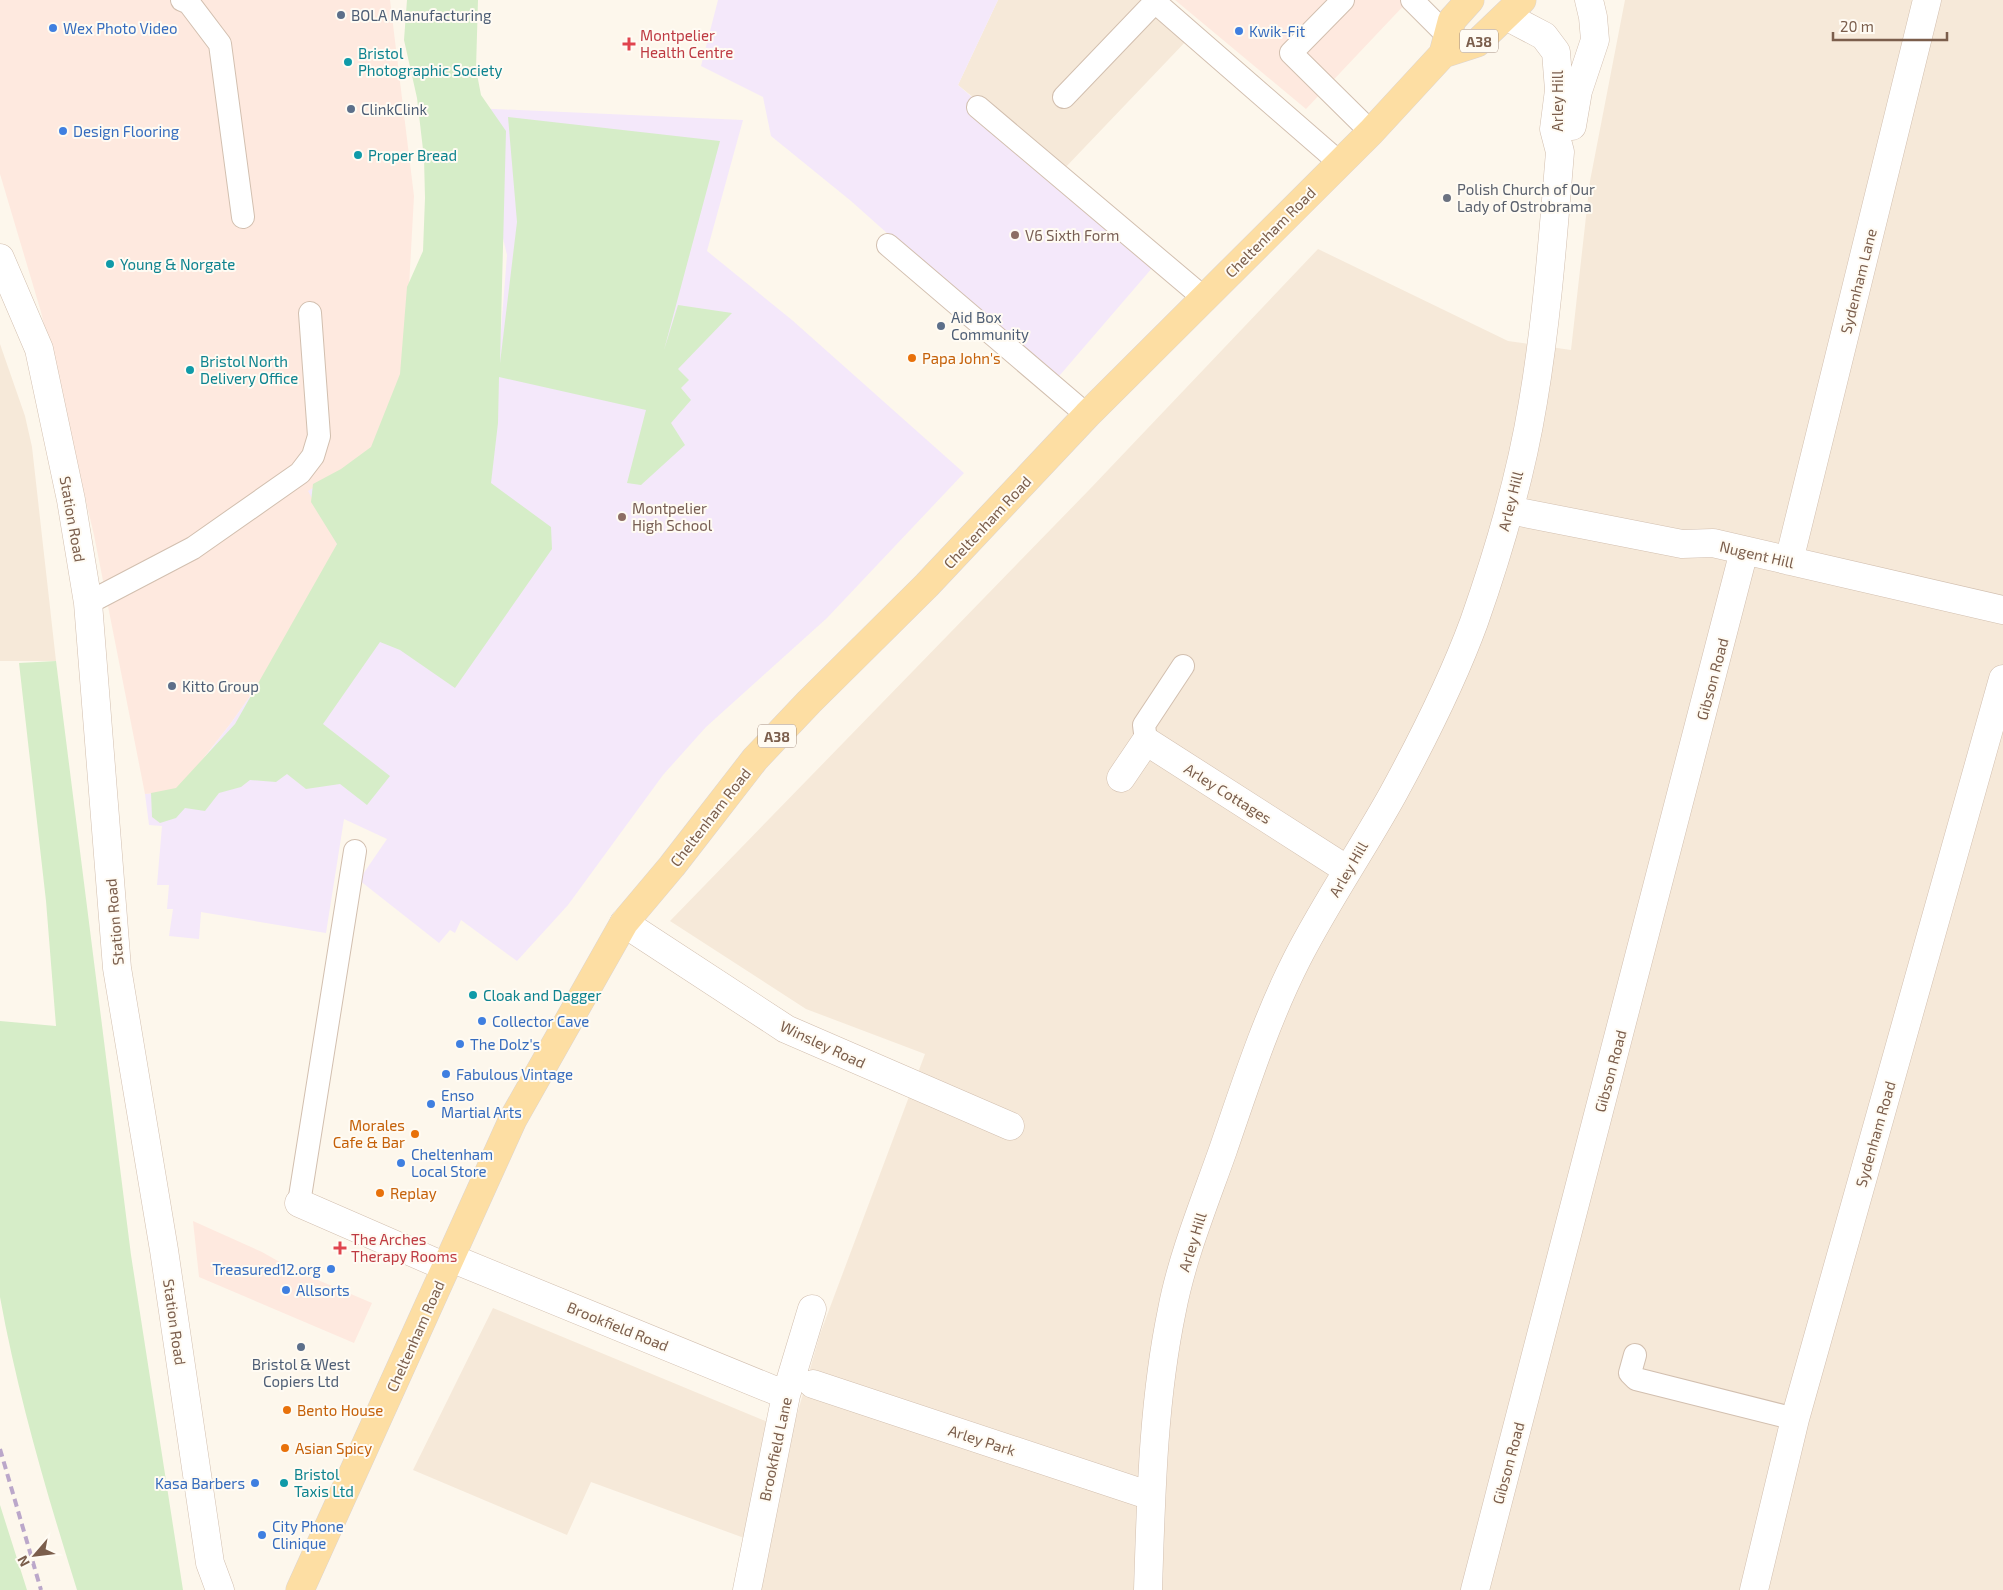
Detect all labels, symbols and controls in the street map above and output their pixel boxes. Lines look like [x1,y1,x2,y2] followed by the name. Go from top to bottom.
[351,6,492,24] place label: BOLA Manufacturing
[335,9,347,21] marker: BOLA Manufacturing
[1833,10,1947,42] scale bar
[1840,17,1874,35] text: 20 m
[63,19,178,37] place label: Wex Photo Video
[47,22,59,34] marker: Wex Photo Video
[1249,22,1305,40] place label: Kwik-Fit
[1233,25,1245,37] marker: Kwik-Fit
[640,26,733,61] place label: Montpelier Health Centre
[1460,29,1498,52] road number: A38
[622,37,636,51] marker: Montpelier Health Centre
[358,44,503,79] place label: Bristol Photographic Society
[342,56,354,68] marker: Bristol Photographic Society
[1548,70,1566,132] street label: Arley Hill
[361,100,428,118] place label: ClinkClink
[345,103,357,115] marker: ClinkClink
[73,122,180,140] place label: Design Flooring
[57,125,69,137] marker: Design Flooring
[368,146,457,164] place label: Proper Bread
[352,149,364,161] marker: Proper Bread
[1457,180,1595,215] place label: Polish Church of Our Lady of Ostrobrama
[1221,183,1319,281] street label: Cheltenham Road
[1441,192,1453,204] marker: Polish Church of Our Lady of Ostrobrama
[1025,226,1119,244] place label: V6 Sixth Form
[1836,227,1880,335] street label: Sydenham Lane
[1009,229,1021,241] marker: V6 Sixth Form
[120,255,235,273] place label: Young & Norgate
[104,258,116,270] marker: Young & Norgate
[951,308,1029,343] place label: Aid Box Community
[935,320,947,332] marker: Aid Box Community
[922,349,1001,367] place label: Papa John's
[200,352,298,387] place label: Bristol North Delivery Office
[906,352,918,364] marker: Papa John's
[184,364,196,376] marker: Bristol North Delivery Office
[1494,469,1526,533] street label: Arley Hill
[939,472,1035,572] street label: Cheltenham Road
[57,475,89,563] street label: Station Road
[632,499,713,534] place label: Montpelier High School
[616,511,628,523] marker: Montpelier High School
[1718,537,1797,571] street label: Nugent Hill
[1692,636,1732,722] street label: Gibson Road
[182,677,259,695] place label: Kitto Group
[166,680,178,692] marker: Kitto Group
[758,724,796,748] road number: A38
[1181,759,1275,827] street label: Arley Cottages
[666,764,754,870] street label: Cheltenham Road
[1325,837,1371,900] street label: Arley Hill
[101,878,127,966] street label: Station Road
[483,986,601,1004] place label: Cloak and Dagger
[467,989,479,1001] marker: Cloak and Dagger
[492,1012,589,1030] place label: Collector Cave
[476,1015,488,1027] marker: Collector Cave
[777,1016,869,1072] street label: Winsley Road
[1590,1028,1630,1114] street label: Gibson Road
[470,1035,540,1053] place label: The Dolz's
[454,1038,466,1050] marker: The Dolz's
[456,1065,573,1083] place label: Fabulous Vintage
[440,1068,452,1080] marker: Fabulous Vintage
[1851,1079,1899,1189] street label: Sydenham Road
[441,1086,522,1121] place label: Enso Martial Arts
[425,1098,437,1110] marker: Enso Martial Arts
[333,1116,405,1151] place label: Morales Cafe & Bar
[409,1128,421,1140] marker: Morales Cafe & Bar
[411,1145,493,1180] place label: Cheltenham Local Store
[395,1157,407,1169] marker: Cheltenham Local Store
[390,1184,437,1202] place label: Replay
[374,1187,386,1199] marker: Replay
[1174,1209,1210,1274] street label: Arley Hill
[351,1230,457,1265] place label: The Arches Therapy Rooms
[333,1241,347,1255] marker: The Arches Therapy Rooms
[212,1260,322,1278] place label: Treasured12.org
[325,1263,337,1275] marker: Treasured12.org
[382,1277,448,1395] street label: Cheltenham Road
[160,1278,190,1366] street label: Station Road
[296,1281,350,1299] place label: Allsorts
[280,1284,292,1296] marker: Allsorts
[565,1297,671,1355] street label: Brookfield Road
[295,1341,307,1353] marker: Bristol & West Copiers Ltd
[252,1355,350,1390] place label: Bristol & West Copiers Ltd
[755,1395,795,1503] street label: Brookfield Lane
[297,1401,383,1419] place label: Bento House
[281,1404,293,1416] marker: Bento House
[1488,1420,1528,1506] street label: Gibson Road
[946,1421,1018,1459] street label: Arley Park
[295,1439,372,1457] place label: Asian Spicy
[279,1442,291,1454] marker: Asian Spicy
[294,1465,354,1500] place label: Bristol Taxis Ltd
[155,1474,245,1492] place label: Kasa Barbers
[249,1477,261,1489] marker: Kasa Barbers
[278,1477,290,1489] marker: Bristol Taxis Ltd
[272,1517,344,1552] place label: City Phone Clinique
[256,1529,268,1541] marker: City Phone Clinique
[10,1530,60,1580] north arrow
[13,1553,33,1570] text: N

